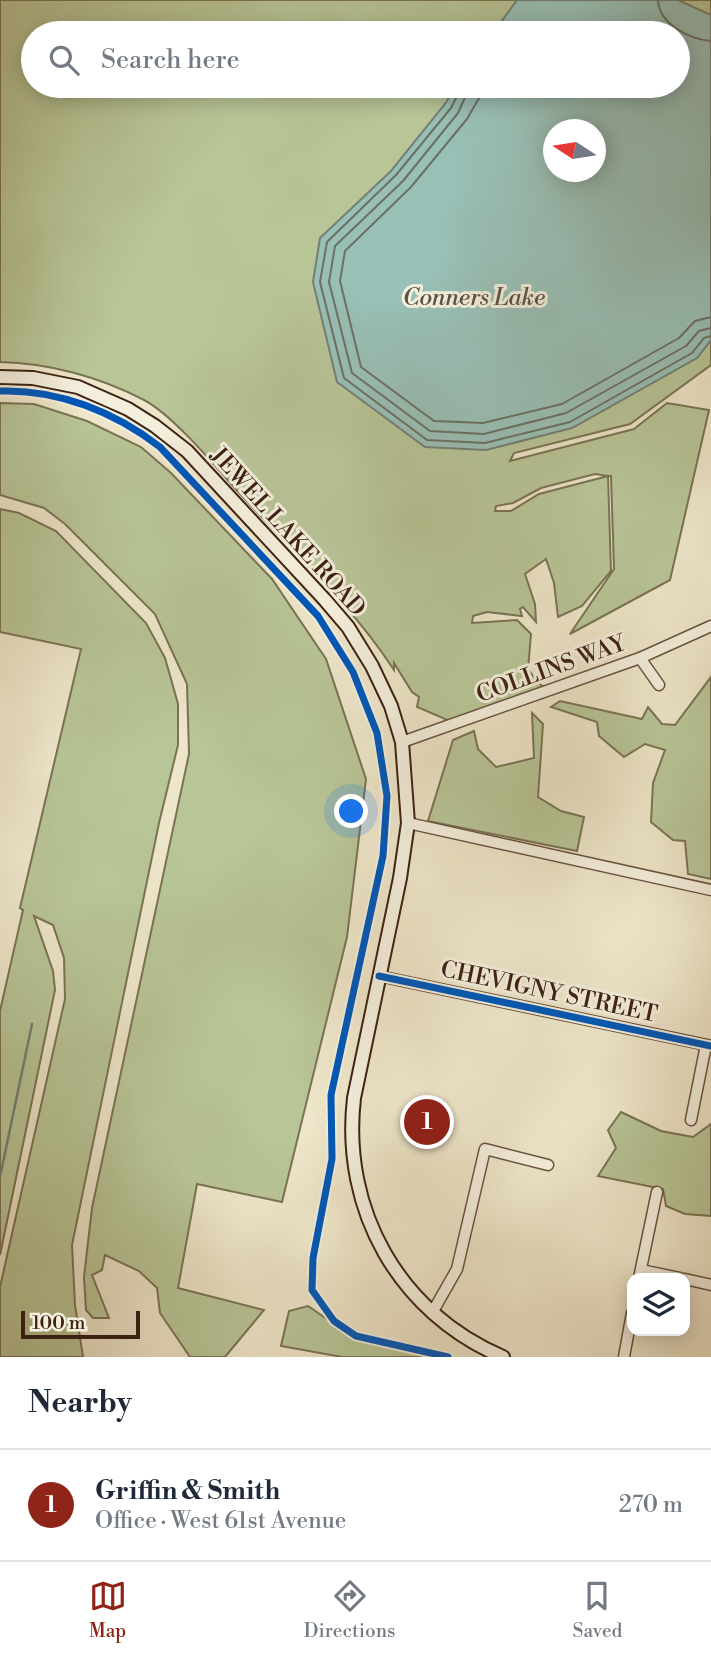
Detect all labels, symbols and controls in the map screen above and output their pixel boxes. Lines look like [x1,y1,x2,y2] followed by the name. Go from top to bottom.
[21,21,690,98] search box
[45,41,83,79] icon: search
[101,44,240,76] text: Search here
[543,119,606,182] north arrow
[403,283,545,313] water label: Conners Lake
[204,441,371,622] street label: JEWEL LAKE ROAD
[472,628,631,709] street label: COLLINS WAY
[334,794,368,828] your location
[438,955,660,1029] street label: CHEVIGNY STREET
[404,1096,450,1148] pin: 1
[627,1273,690,1336] map controls
[627,1273,690,1336] button: layers
[21,1308,140,1340] scale bar
[32,1311,85,1335] text: 100 m
[28,1384,132,1422] text: Nearby
[95,1475,280,1507] text: Griffin & Smith
[45,1491,57,1519] text: 1
[619,1491,683,1519] text: 270 m
[95,1507,346,1535] text: Office · West 61st Avenue
[89,1577,127,1643] tab: Map
[304,1577,395,1643] tab: Directions
[573,1577,622,1643] tab: Saved

